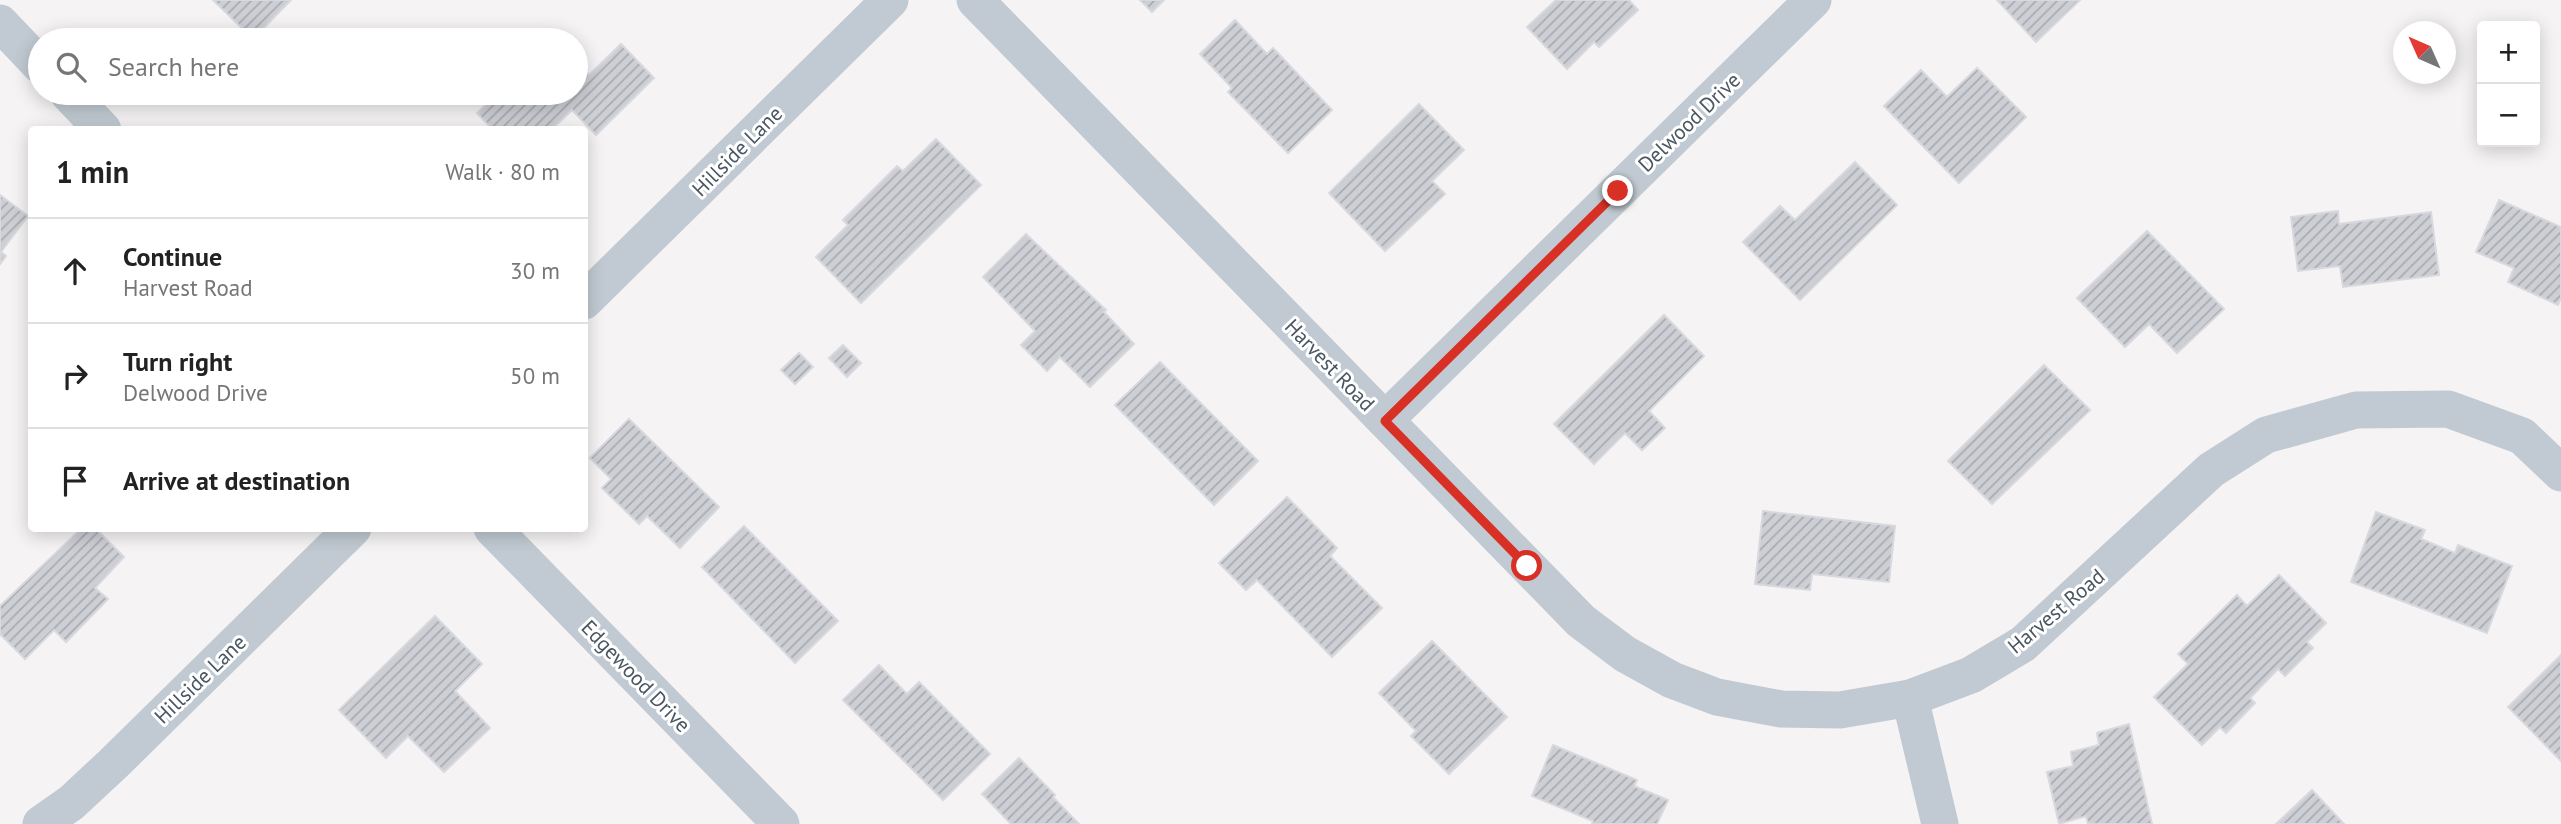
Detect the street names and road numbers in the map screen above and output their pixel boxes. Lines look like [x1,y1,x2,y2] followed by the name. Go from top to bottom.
[1632,66,1746,178] street label: Delwood Drive
[686,100,788,202] street label: Hillside Lane
[1279,313,1381,417] street label: Harvest Road
[2002,563,2110,659] street label: Harvest Road
[576,614,696,738] street label: Edgewood Drive
[149,629,251,729] street label: Hillside Lane

